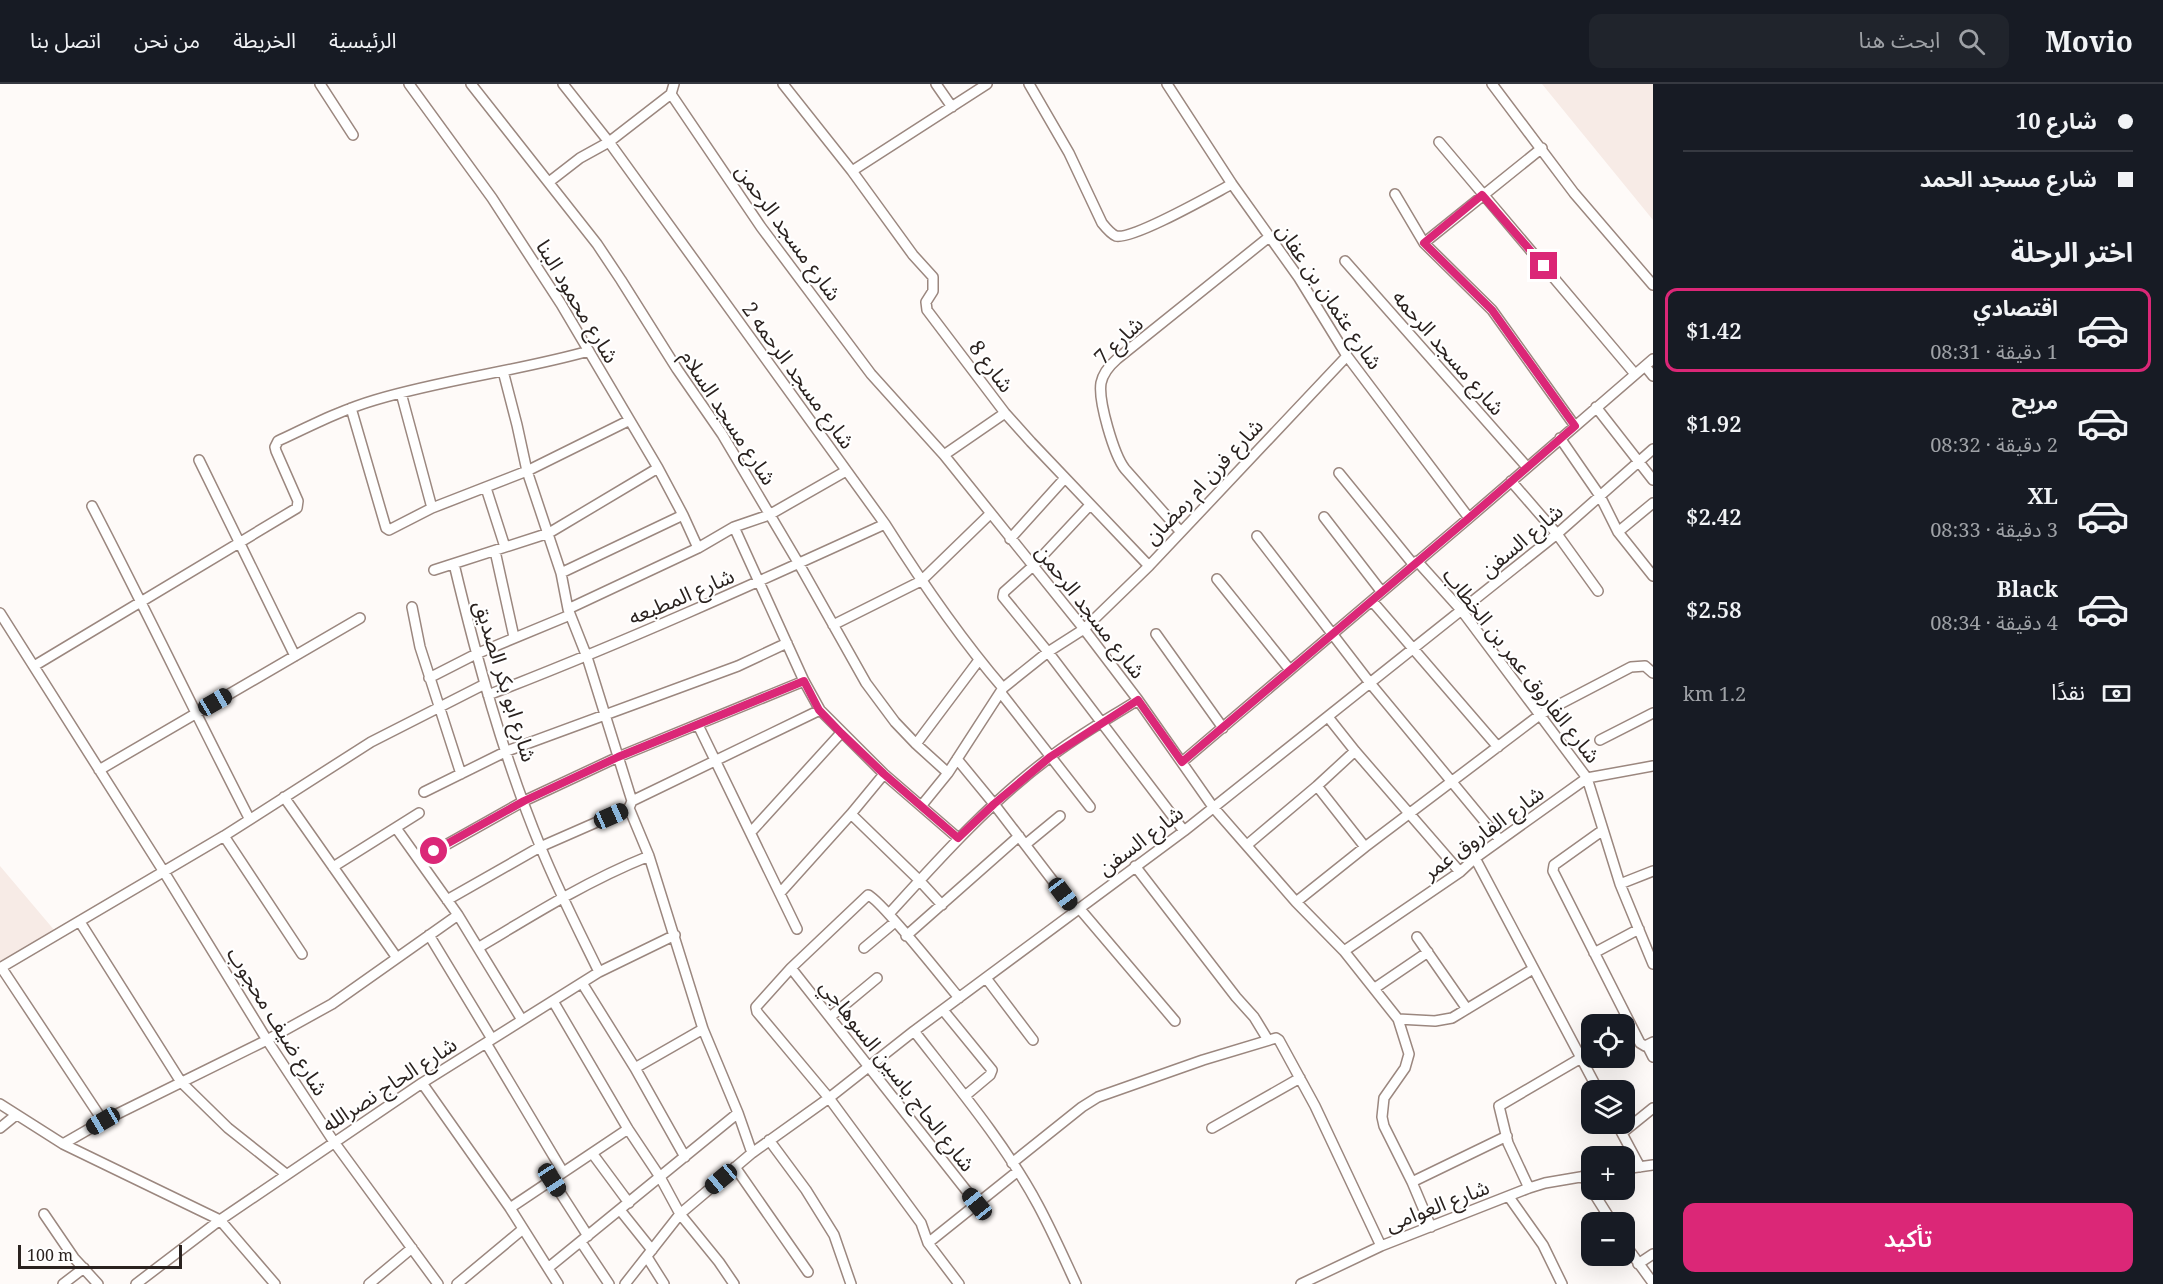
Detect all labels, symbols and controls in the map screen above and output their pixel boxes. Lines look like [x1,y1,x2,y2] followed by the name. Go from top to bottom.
[1589,14,2009,68] search box
[2045,22,2133,60] text: Movio
[1859,24,1940,54] text: ابحث هنا
[1955,25,1988,58] icon: search
[30,26,101,54] text: اتصل بنا
[134,26,200,54] text: من نحن
[233,26,296,54] text: الخريطة
[329,26,397,54] text: الرئيسية
[2016,105,2097,135] text: شارع 10
[728,158,848,307] street label: شارع مسجد الرحمن
[1920,163,2097,193] text: شارع مسجد الحمد
[1269,217,1389,376] street label: شارع عثمان بن عفان
[2011,233,2133,270] text: اختر الرحلة
[528,234,626,369] street label: شارع محمود البنا
[1530,252,1557,279] route end
[1385,283,1511,422] street label: شارع مسجد الرحمه
[1973,292,2058,322] text: اقتصادي
[735,296,862,455] street label: شارع مسجد الرحمه 2
[2076,303,2130,357] icon: car
[1087,310,1150,372] street label: شارع 7
[1686,315,1742,345] text: $1.42
[962,334,1021,399] street label: شارع 8
[1930,338,2058,365] text: 1 دقيقة · 08:31
[672,344,783,492] street label: شارع مسجد السلام
[2012,385,2058,415] text: مريح
[2076,396,2130,450] icon: car
[1686,408,1742,438] text: $1.92
[1137,412,1271,552] street label: شارع فرن ام رمضان
[1930,431,2058,458] text: 2 دقيقة · 08:32
[2027,480,2058,510] text: XL
[2076,489,2130,543] icon: car
[1474,497,1570,585] street label: شارع السفن
[1686,501,1742,531] text: $2.42
[1930,516,2058,543] text: 3 دقيقة · 08:33
[1028,538,1152,685] street label: شارع مسجد الرحمن
[624,561,739,633] street label: شارع المطبعه
[1435,562,1607,770] street label: شارع الفاروق عمر بن الخطاب
[1997,573,2058,603] text: Black
[2076,582,2130,636] icon: car
[1686,594,1742,624] text: $2.58
[466,597,544,766] street label: شارع ابو بكر الصديق
[1930,609,2058,636] text: 4 دقيقة · 08:34
[2051,676,2085,706] text: نقدًا
[2100,677,2133,710] icon: cash
[1683,680,1746,707] text: 1.2 km
[195,685,235,719] car
[1416,779,1550,888] street label: شارع الفاروق عمر
[1091,799,1190,883] street label: شارع السفن
[591,800,631,832] car
[420,837,447,864] route start
[1045,874,1081,914] car
[219,941,335,1102] street label: شارع ضيف محجوب
[812,973,982,1179] street label: شارع الحاج ياسين السوهاجي
[1581,1014,1635,1266] map controls
[1581,1014,1635,1068] button: locate
[316,1030,463,1140] street label: شارع الحاج نصرالله
[1581,1080,1635,1134] button: layers
[83,1104,123,1138] car
[1581,1146,1635,1200] button: +
[535,1160,569,1200] car
[701,1161,741,1197] car
[1381,1172,1494,1240] street label: شارع العوامى
[959,1184,995,1224] car
[1683,1203,2133,1272] button: تأكيد
[1581,1212,1635,1266] button: −
[18,1242,182,1270] scale bar
[27,1244,73,1266] text: 100 m

